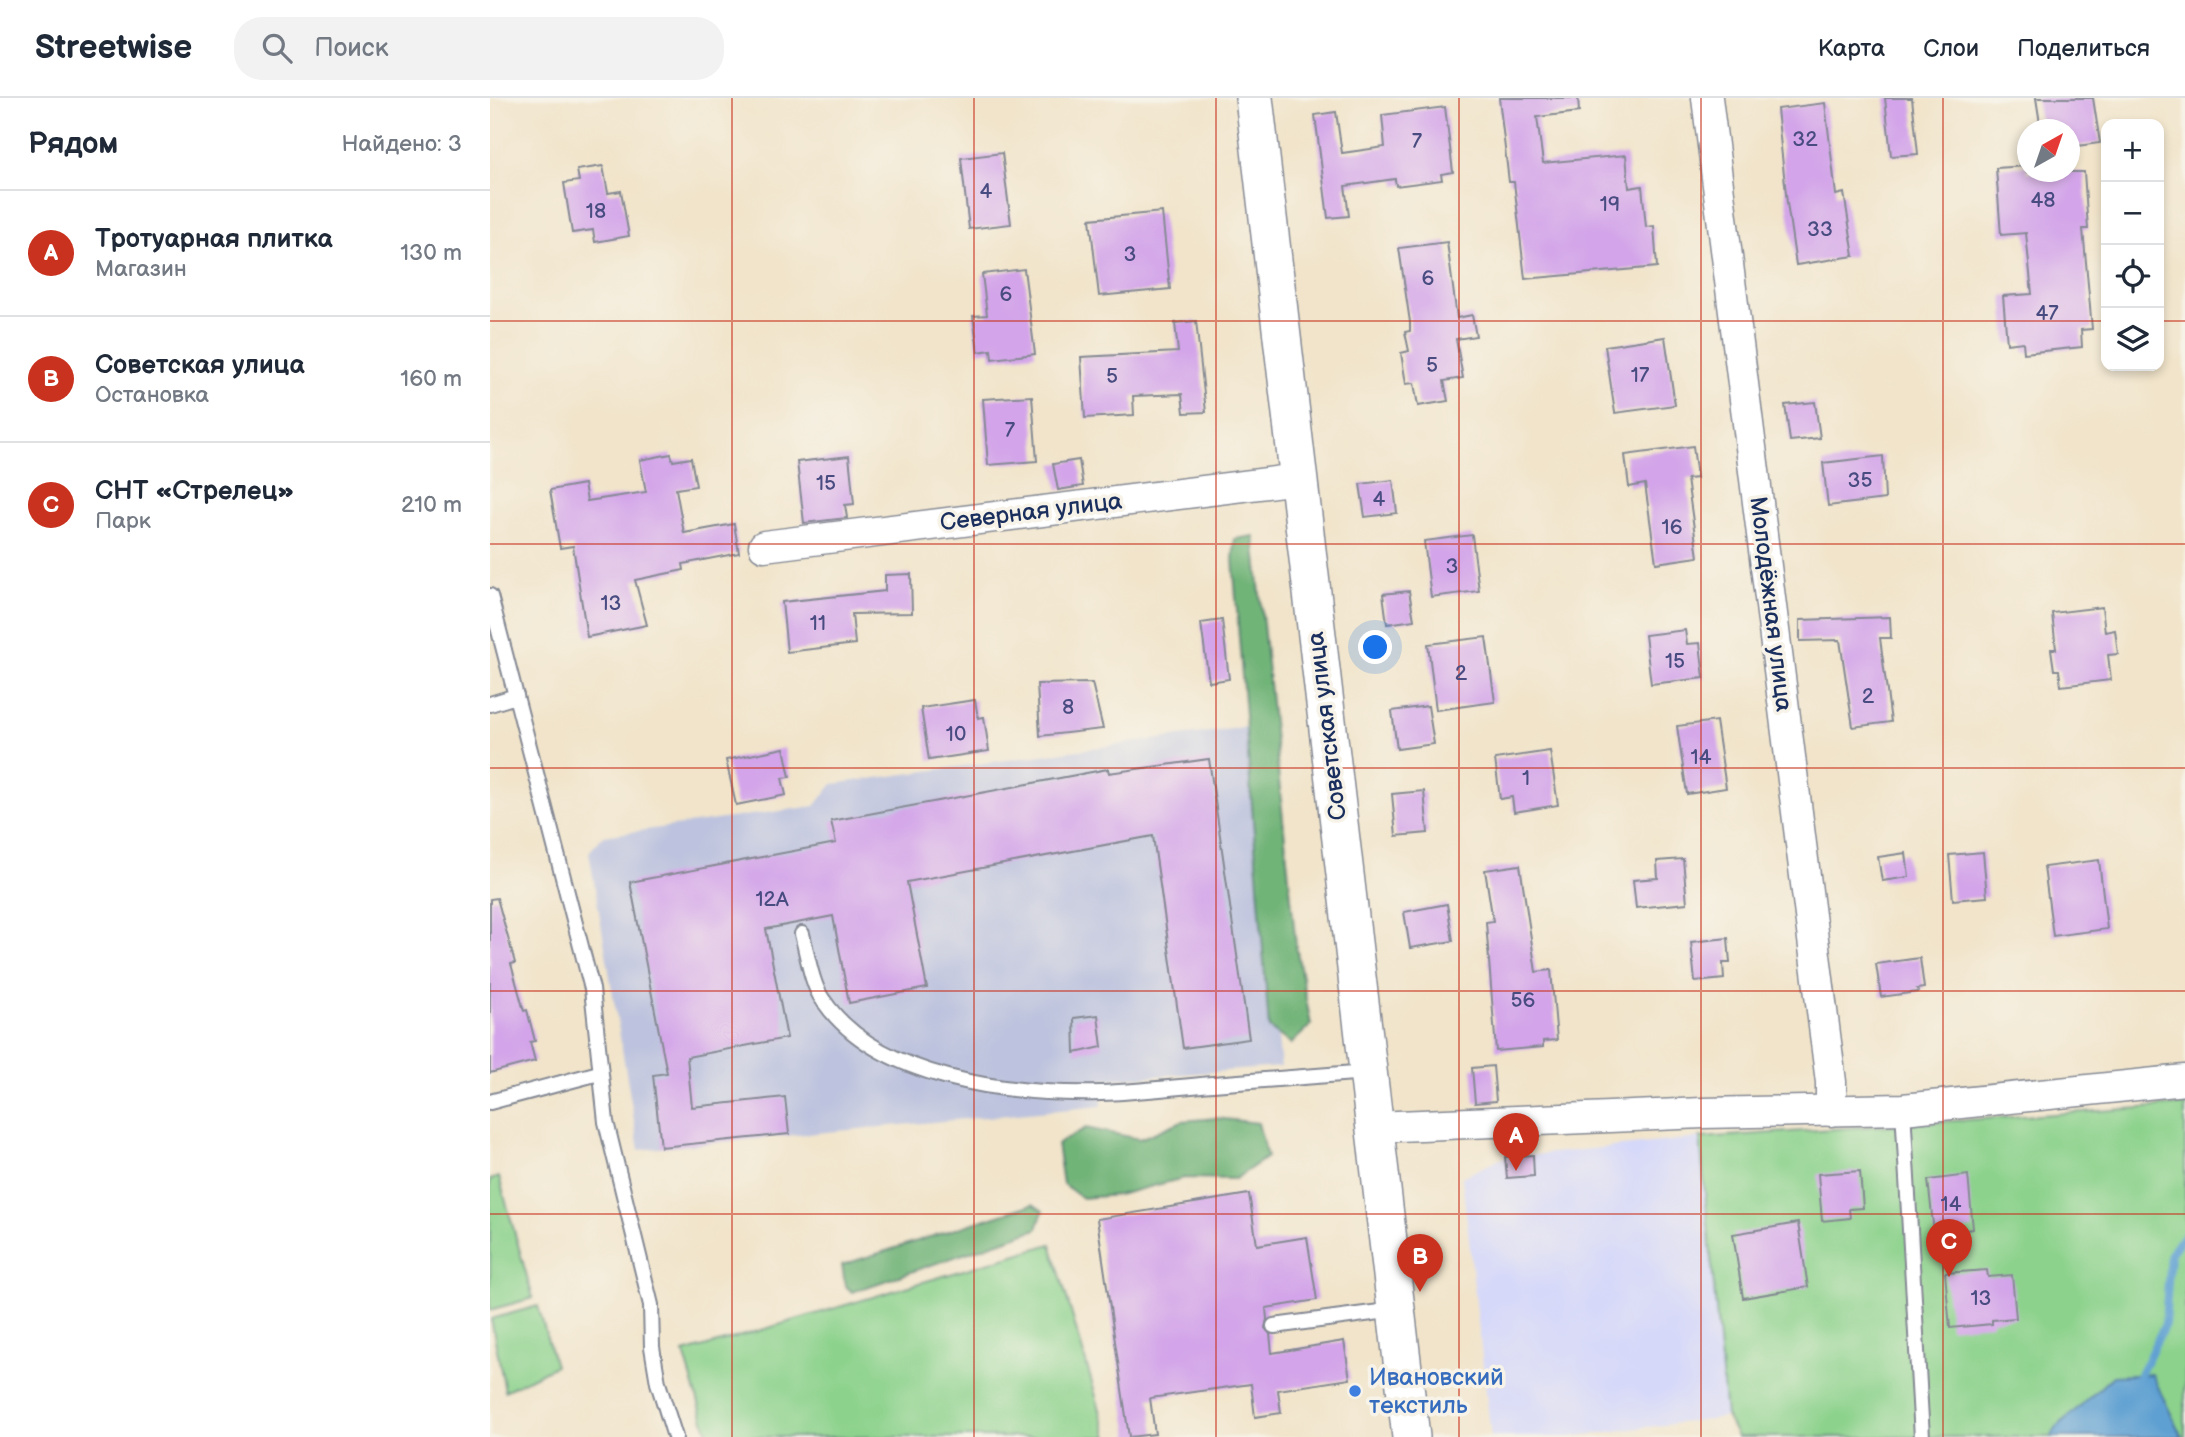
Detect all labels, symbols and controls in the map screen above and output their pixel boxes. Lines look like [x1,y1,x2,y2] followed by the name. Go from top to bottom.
[234,17,724,80] search box
[35,28,192,68] text: Streetwise
[258,29,296,67] icon: search
[314,33,388,64] text: Поиск
[1818,34,1885,63] text: Карта
[1923,34,1979,63] text: Слои
[2017,34,2150,63] text: Поделиться
[2017,119,2080,182] north arrow
[2101,119,2164,371] map controls
[2101,119,2164,182] button: +
[28,126,118,162] text: Рядом
[1792,127,1818,152] house number: 32
[1412,129,1423,154] house number: 7
[341,130,462,158] text: Найдено: 3
[980,179,993,204] house number: 4
[2101,182,2164,245] button: −
[2030,188,2056,213] house number: 48
[1600,192,1620,217] house number: 19
[586,199,606,224] house number: 18
[1807,217,1833,242] house number: 33
[95,224,333,255] text: Тротуарная плитка
[44,239,58,267] text: A
[400,239,462,267] text: 130 m
[1124,242,1136,267] house number: 3
[2101,245,2164,308] button: locate
[95,255,187,283] text: Магазин
[1422,266,1435,291] house number: 6
[1000,282,1013,307] house number: 6
[2035,301,2059,326] house number: 47
[2101,308,2164,371] button: layers
[95,350,304,381] text: Советская улица
[1426,353,1438,378] house number: 5
[1631,363,1650,388] house number: 17
[1106,364,1118,389] house number: 5
[43,365,59,393] text: B
[400,365,462,393] text: 160 m
[95,381,209,409] text: Остановка
[1005,418,1016,443] house number: 7
[1848,468,1872,493] house number: 35
[816,471,836,496] house number: 15
[95,476,294,507] text: СНТ «Стрелец»
[938,486,1124,538] street label: Северная улица
[1373,487,1386,512] house number: 4
[43,491,59,519] text: C
[401,491,462,519] text: 210 m
[1743,495,1799,713] street label: Молодёжная улица
[95,507,151,535] text: Парк
[1662,515,1683,540] house number: 16
[1446,554,1458,579] house number: 3
[600,591,622,616] house number: 13
[810,611,826,636] house number: 11
[1301,630,1353,822] street label: Советская улица
[1358,630,1392,664] your location
[1665,649,1685,674] house number: 15
[1455,661,1468,686] house number: 2
[1862,684,1875,709] house number: 2
[1062,695,1074,720] house number: 8
[946,722,966,747] house number: 10
[1691,745,1712,770] house number: 14
[1522,766,1530,791] house number: 1
[755,887,789,912] house number: 12А
[1511,988,1536,1013] house number: 56
[1493,1113,1539,1171] pin: A
[1941,1192,1962,1217] house number: 14
[1926,1219,1972,1277] pin: C
[1397,1234,1443,1292] pin: B
[1970,1286,1992,1311] house number: 13
[1369,1363,1504,1420] place label: Ивановский текстиль
[1347,1383,1363,1399] marker: Ивановский текстиль

